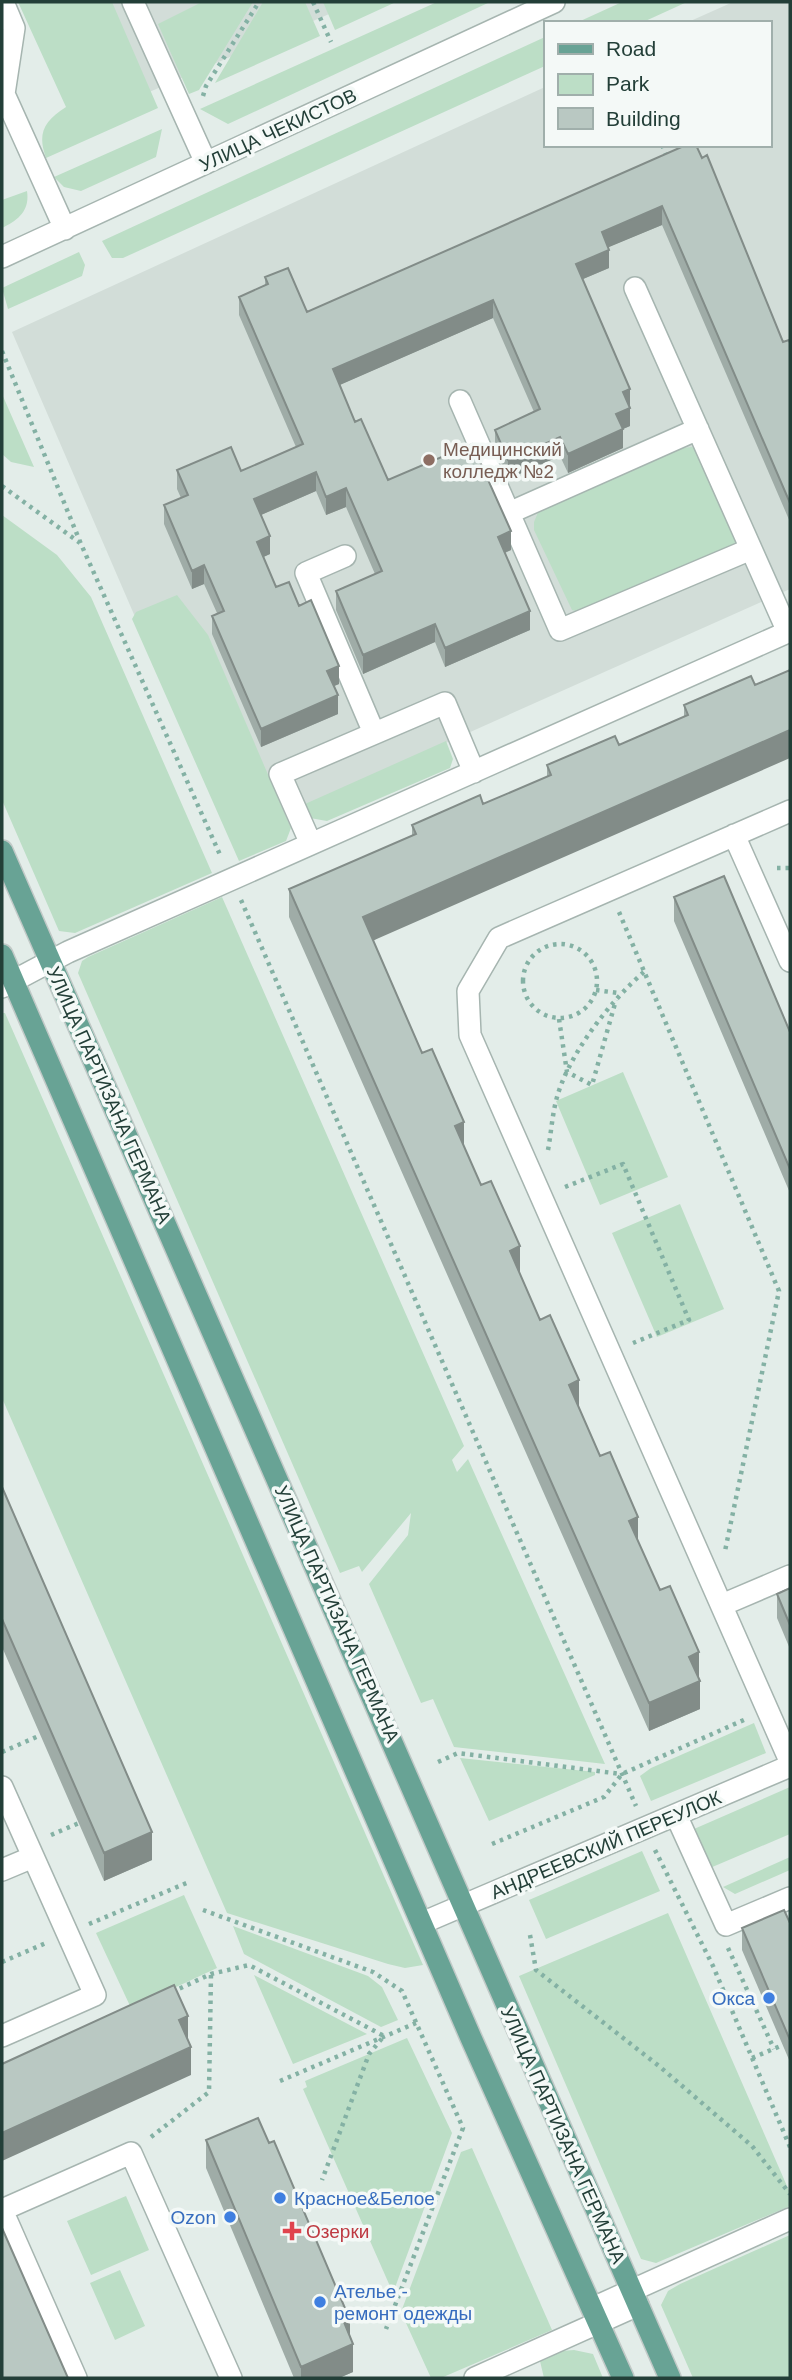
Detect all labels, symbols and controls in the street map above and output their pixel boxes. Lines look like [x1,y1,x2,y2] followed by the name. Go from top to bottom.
[544,21,771,147] legend
[606,37,656,60] text: Road
[606,72,650,95] text: Park
[196,84,360,176] street label: УЛИЦА ЧЕКИСТОВ
[606,107,681,130] text: Building
[443,439,562,482] place label: Медицинский колледж №2
[421,452,437,468] marker: Медицинский колледж №2
[43,963,175,1227] street label: УЛИЦА ПАРТИЗАНА ГЕРМАНА
[271,1482,403,1746] street label: УЛИЦА ПАРТИЗАНА ГЕРМАНА
[488,1787,724,1903] street label: АНДРЕЕВСКИЙ ПЕРЕУЛОК
[712,1988,755,2009] place label: Окса
[761,1990,777,2006] marker: Окса
[497,2003,629,2267] street label: УЛИЦА ПАРТИЗАНА ГЕРМАНА
[294,2188,435,2209] place label: Красное&Белое
[272,2190,288,2206] marker: Красное&Белое
[171,2207,216,2228] place label: Ozon
[222,2209,238,2225] marker: Ozon
[306,2221,369,2242] place label: Озерки
[284,2223,300,2239] marker: Озерки
[334,2281,472,2324] place label: Ателье - ремонт одежды
[312,2294,328,2310] marker: Ателье - ремонт одежды

